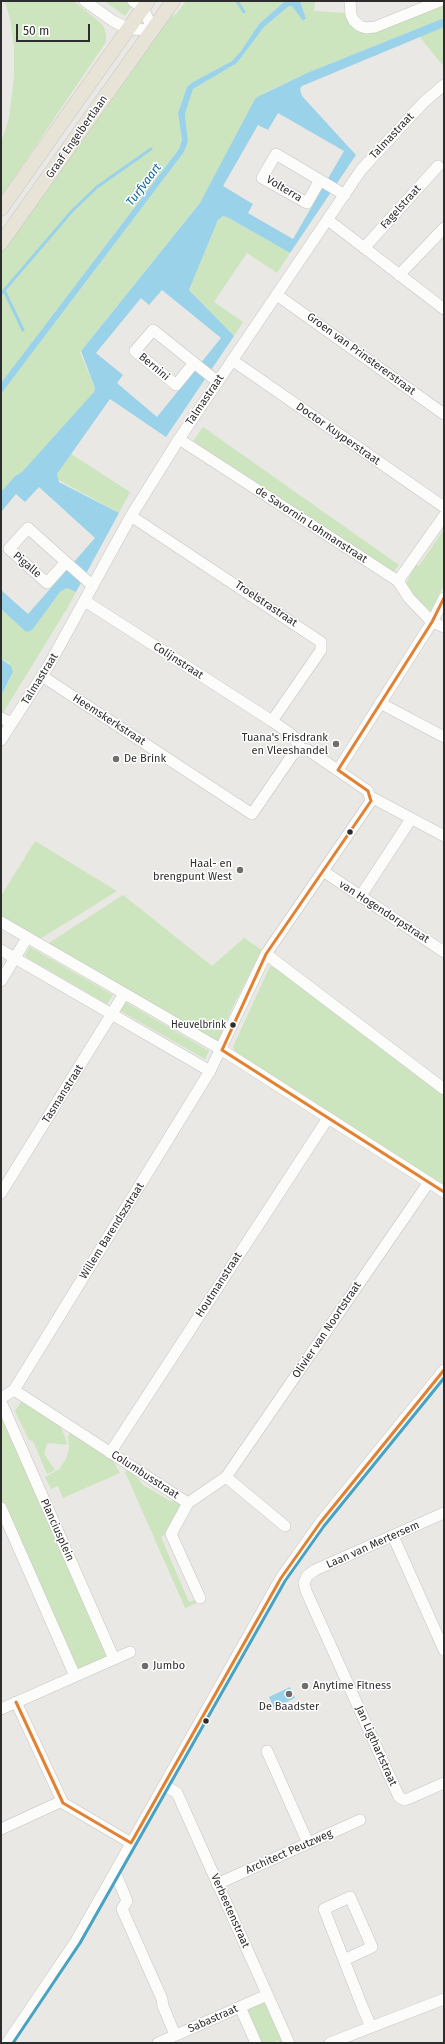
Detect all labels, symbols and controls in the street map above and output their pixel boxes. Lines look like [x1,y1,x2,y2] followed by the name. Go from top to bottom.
[18,16,92,42] scale bar
[23,24,49,38] text: 50 m
[43,93,111,181] street label: Graaf Engelbertlaan
[367,110,417,162] street label: Talmastraat
[123,161,165,209] water label: Turfvaart
[264,173,304,205] street label: Volterra
[378,182,424,232] street label: Fagelstraat
[304,310,418,398] street label: Groen van Prinstererstraat
[136,350,172,384] street label: Bernini
[183,372,227,428] street label: Talmastraat
[293,400,383,468] street label: Doctor Kuyperstraat
[252,484,370,566] street label: de Savornin Lohmanstraat
[10,549,44,581] street label: Pigalle
[232,578,300,630] street label: Troelstrastraat
[150,640,206,682] street label: Colijnstraat
[19,651,61,707] street label: Talmastraat
[70,692,148,748] street label: Heemskerkstraat
[242,731,328,757] place label: Tuana's Frisdrank en Vleeshandel
[331,739,341,749] marker: Tuana's Frisdrank en Vleeshandel
[124,752,166,766] place label: De Brink
[111,754,121,764] marker: De Brink
[345,827,355,837] unlabelled marker
[153,857,232,883] place label: Haal- en brengpunt West
[235,865,245,875] marker: Haal- en brengpunt West
[336,878,432,946] street label: van Hogendorpstraat
[171,1019,226,1031] place label: Heuvelbrink
[228,1020,238,1030] marker: Heuvelbrink
[40,1062,86,1126] street label: Tasmanstraat
[77,1180,147,1282] street label: Willem Barendszstraat
[193,1250,245,1320] street label: Houtmanstraat
[290,1279,364,1381] street label: Olivier van Noortstraat
[109,1448,181,1502] street label: Columbusstraat
[37,1497,77,1563] street label: Planciusplein
[324,1519,422,1571] street label: Laan van Mertersem
[153,1659,185,1673] place label: Jumbo
[140,1661,150,1671] marker: Jumbo
[313,1679,391,1693] place label: Anytime Fitness
[300,1681,310,1691] marker: Anytime Fitness
[284,1689,294,1699] marker: De Baadster
[259,1700,319,1714] place label: De Baadster
[352,1704,400,1788] street label: Jan Ligthartstraat
[201,1716,211,1726] unlabelled marker
[243,1827,335,1877] street label: Architect Peutzweg
[208,1872,252,1950] street label: Verbeetenstraat
[186,2002,240,2036] street label: Sabastraat

